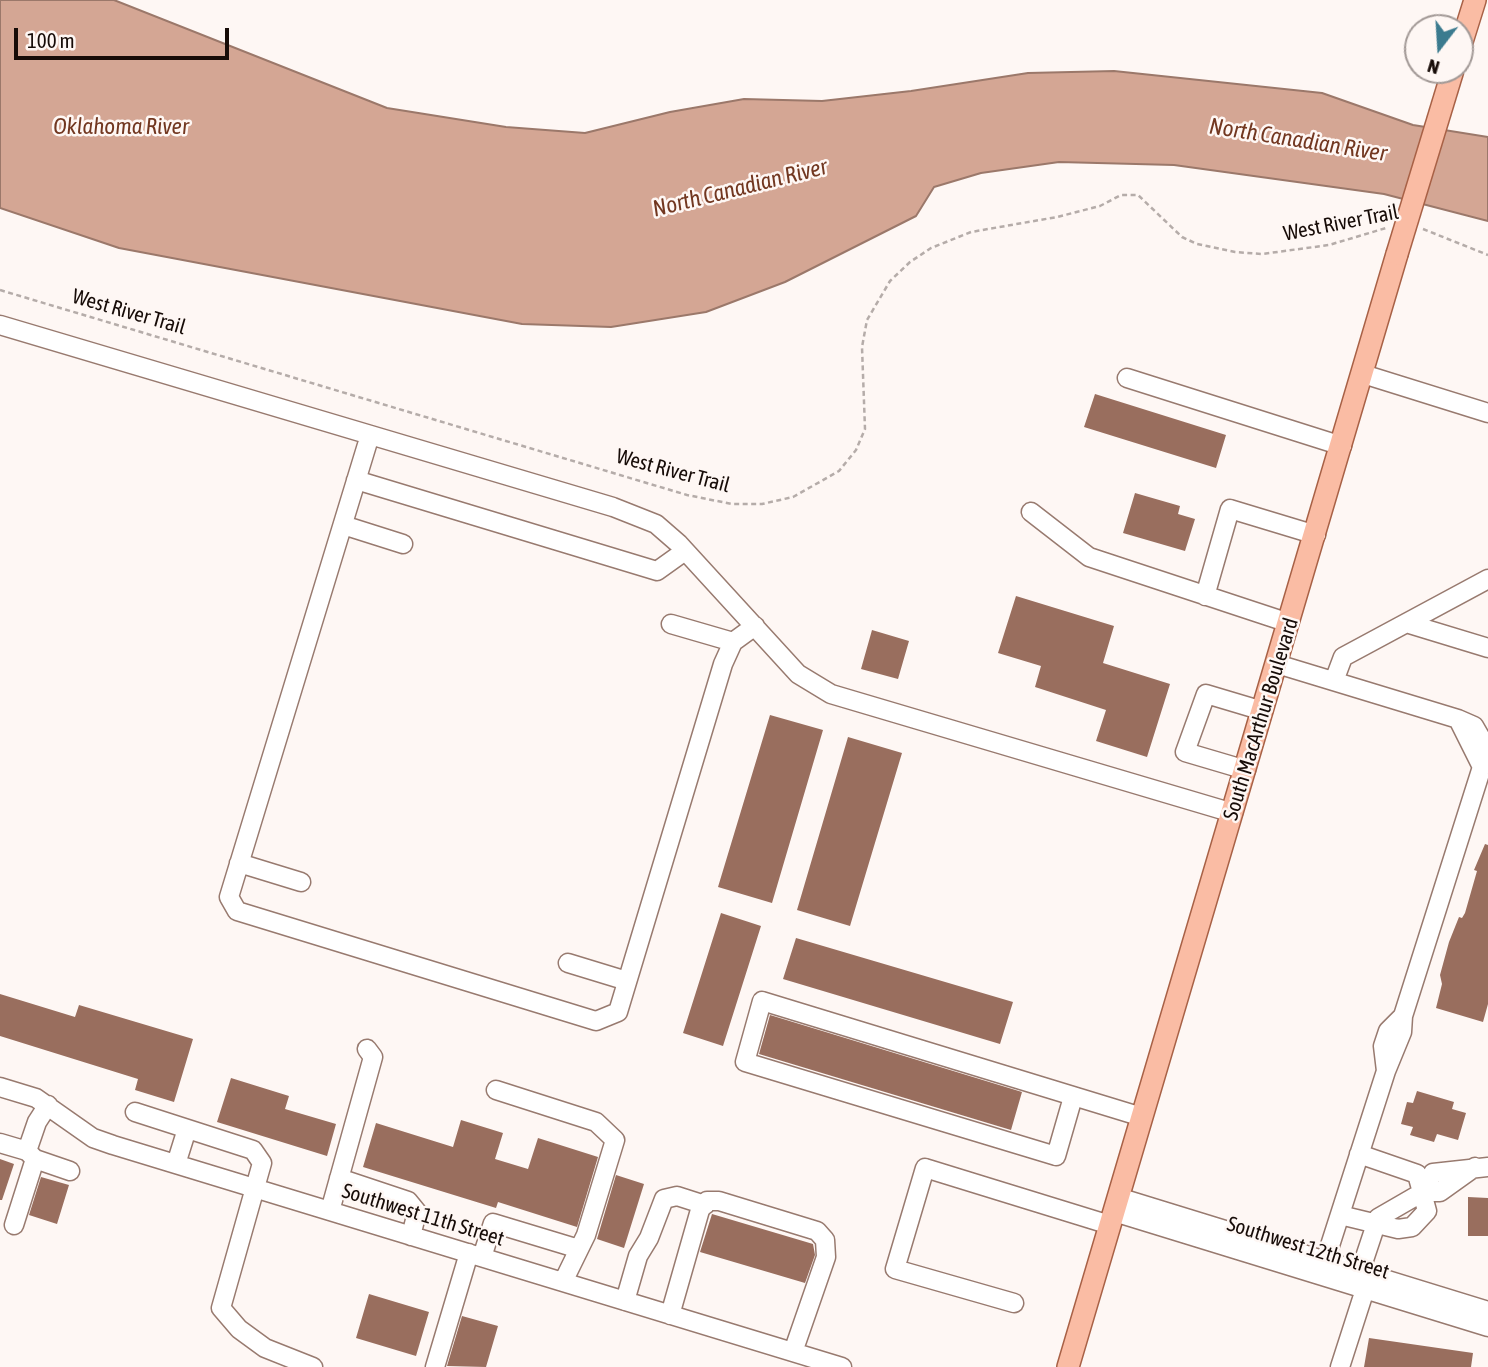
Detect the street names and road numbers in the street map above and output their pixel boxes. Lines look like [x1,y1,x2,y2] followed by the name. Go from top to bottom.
[1281,199,1401,247] street label: West River Trail
[69,284,189,340] street label: West River Trail
[613,444,733,498] street label: West River Trail
[1218,615,1304,823] street label: South MacArthur Boulevard
[339,1178,507,1252] street label: Southwest 11th Street
[1224,1211,1392,1285] street label: Southwest 12th Street

